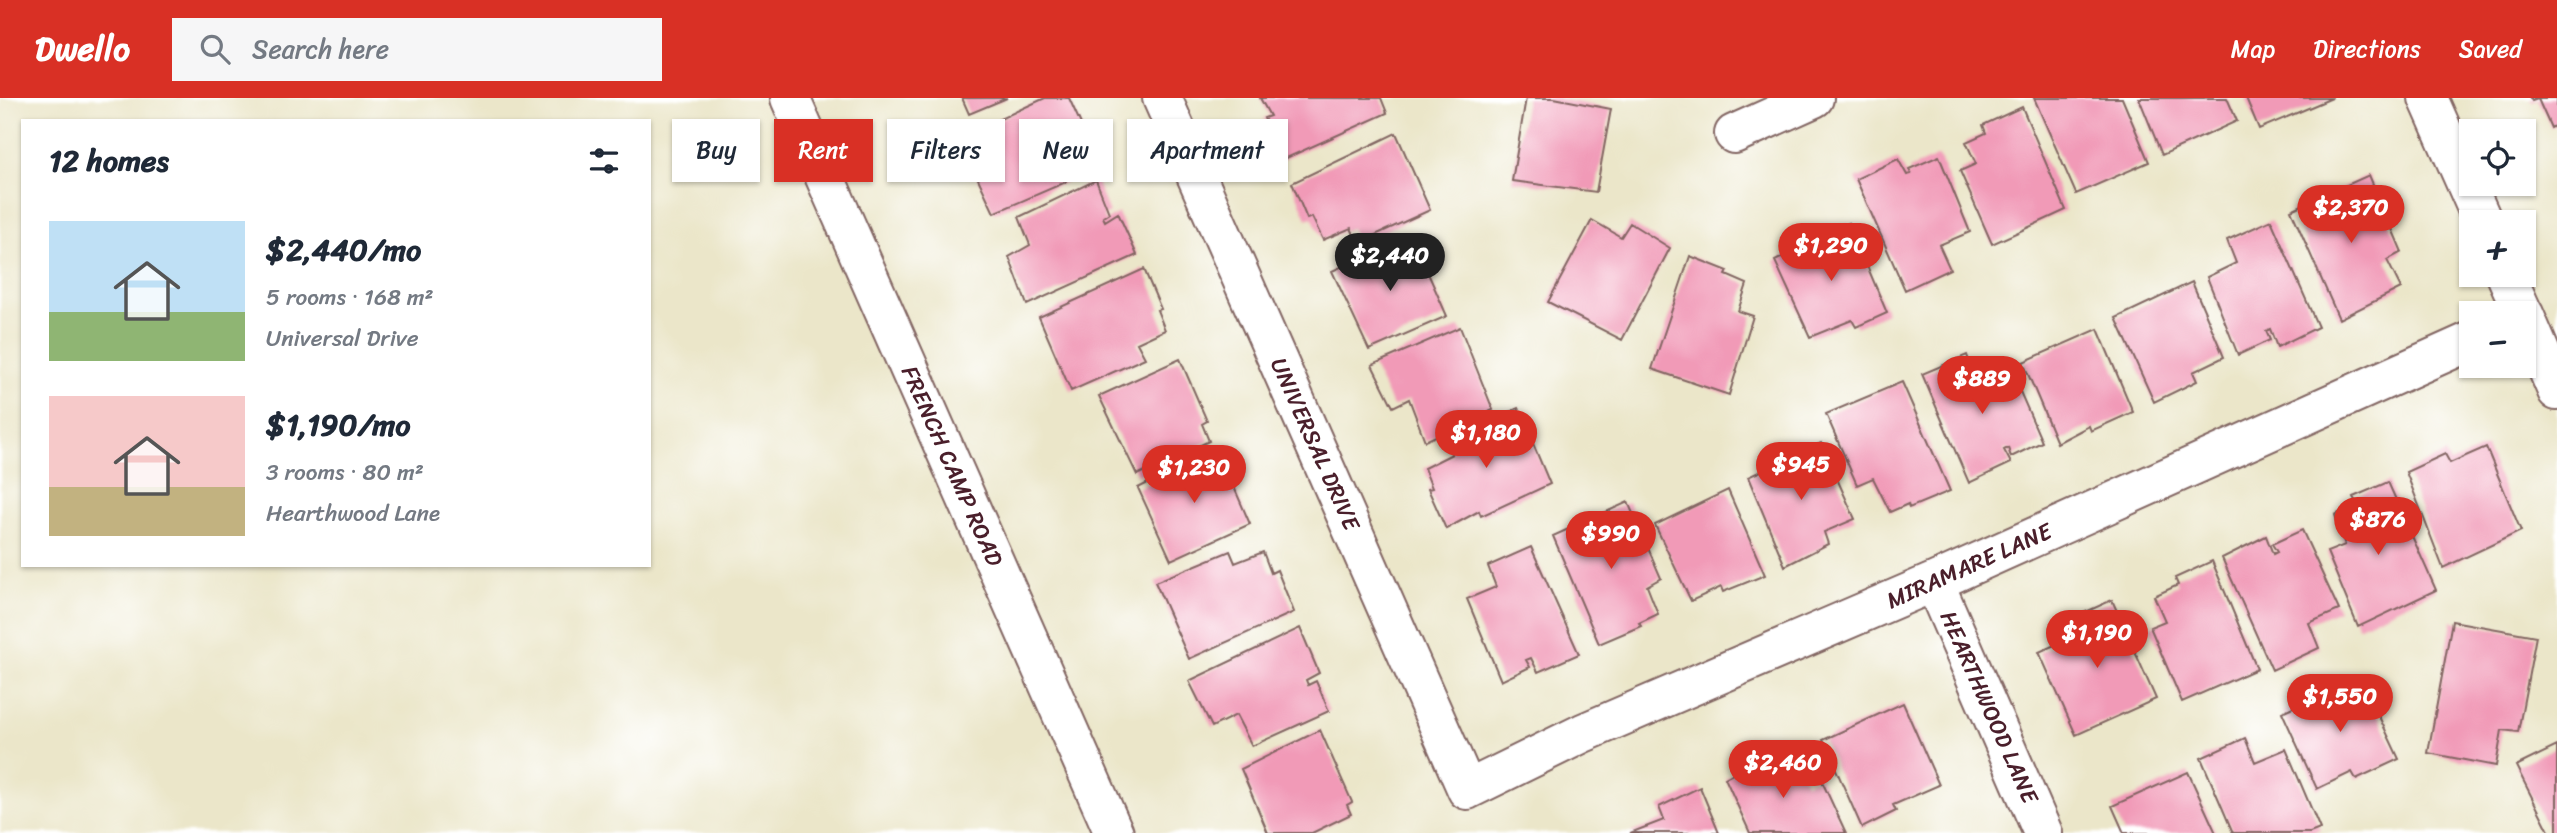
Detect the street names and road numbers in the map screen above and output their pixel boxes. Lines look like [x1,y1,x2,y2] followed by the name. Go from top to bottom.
[1258,351,1372,538] street label: UNIVERSAL DRIVE
[889,359,1015,573] street label: FRENCH CAMP ROAD
[1880,511,2060,621] street label: MIRAMARE LANE
[1928,604,2050,811] street label: HEARTHWOOD LANE

